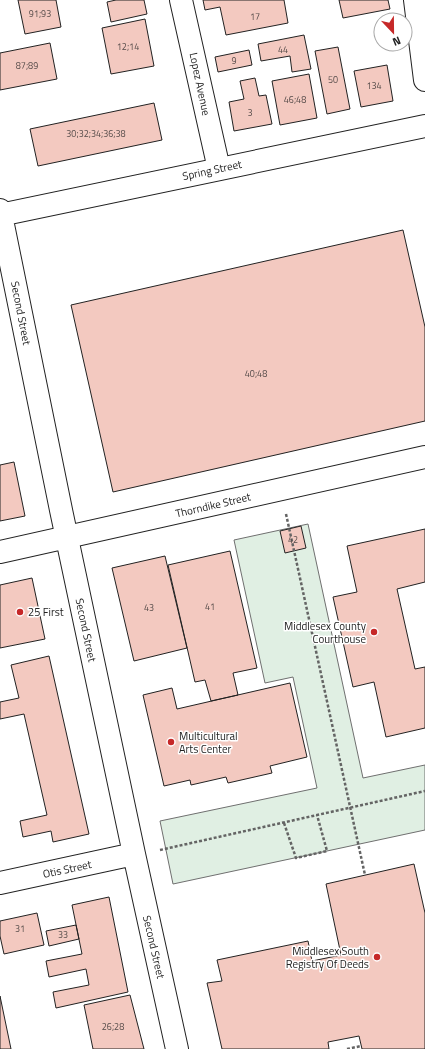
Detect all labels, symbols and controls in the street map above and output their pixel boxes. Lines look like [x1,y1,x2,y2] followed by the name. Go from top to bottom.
[29,7,51,20] house number: 91;93
[250,10,260,23] house number: 17
[373,12,413,52] north arrow
[390,32,403,50] text: N
[117,40,139,53] house number: 12;14
[278,43,288,56] house number: 44
[185,51,215,117] street label: Lopez Avenue
[231,54,237,67] house number: 9
[16,59,38,72] house number: 87;89
[328,73,338,86] house number: 50
[366,79,382,92] house number: 134
[284,93,306,106] house number: 46;48
[247,106,253,119] house number: 3
[66,127,126,140] house number: 30;32;34;36;38
[181,156,243,184] street label: Spring Street
[7,280,35,346] street label: Second Street
[245,367,267,380] house number: 40;48
[174,489,252,521] street label: Thorndike Street
[288,533,298,546] house number: 42
[71,597,101,663] street label: Second Street
[205,600,215,613] house number: 41
[144,601,154,614] house number: 43
[28,604,64,620] place label: 25 First
[15,607,25,617] marker: 25 First
[284,618,367,647] place label: Middlesex County Courthouse
[369,627,379,637] marker: Middlesex County Courthouse
[179,728,238,757] place label: Multicultural Arts Center
[166,737,176,747] marker: Multicultural Arts Center
[41,856,93,882] street label: Otis Street
[139,914,169,980] street label: Second Street
[15,922,25,935] house number: 31
[58,928,68,941] house number: 33
[286,943,369,972] place label: Middlesex South Registry Of Deeds
[372,952,382,962] marker: Middlesex South Registry Of Deeds
[102,1020,124,1033] house number: 26;28

